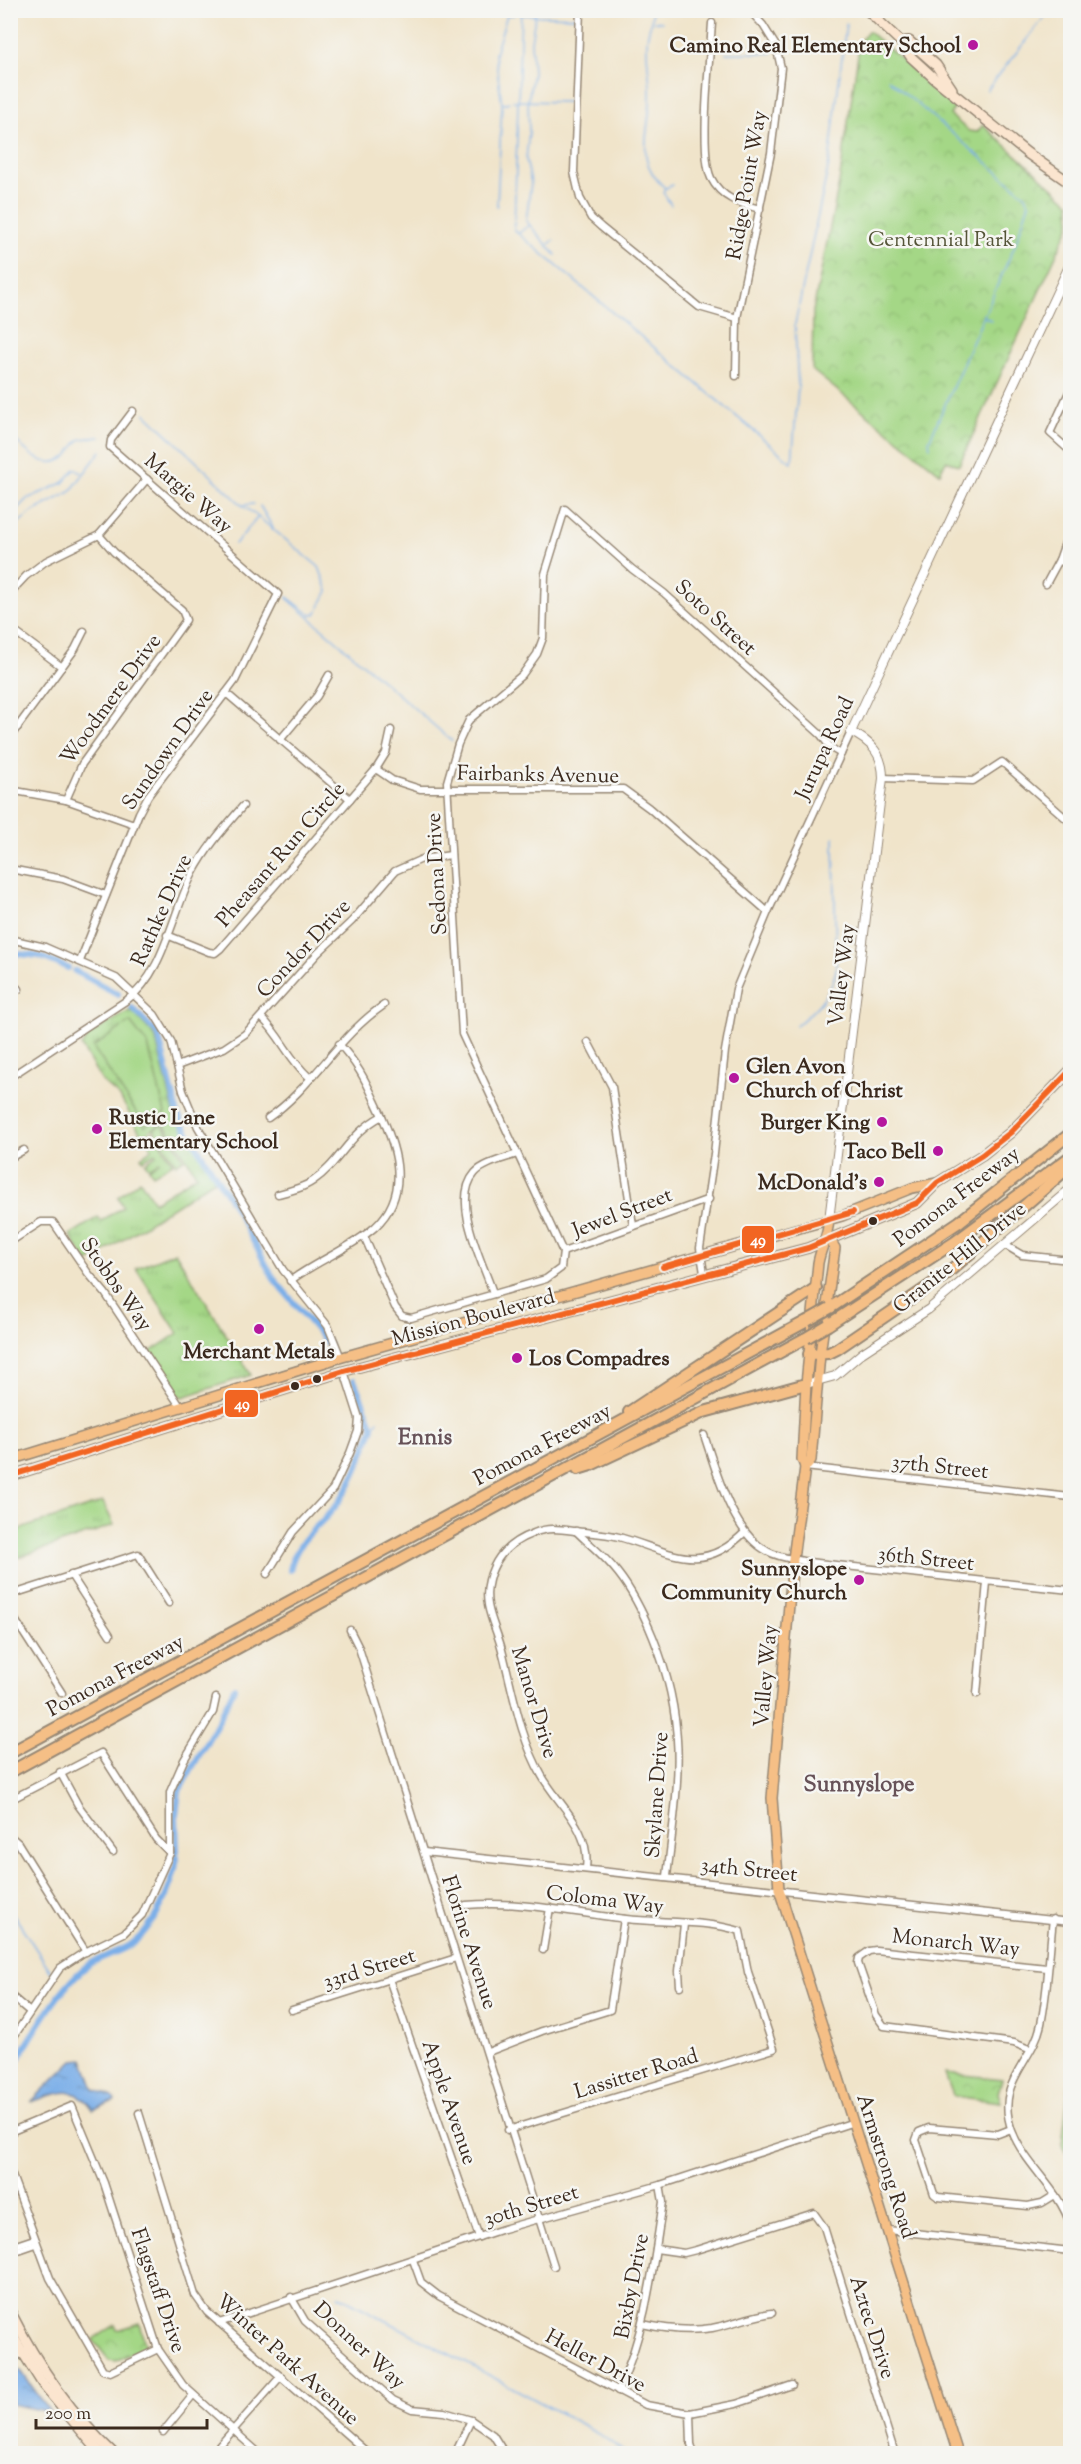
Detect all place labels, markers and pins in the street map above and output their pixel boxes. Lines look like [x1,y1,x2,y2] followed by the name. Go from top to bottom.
[670,32,961,62] place label: Camino Real Elementary School
[966,38,980,52] marker: Camino Real Elementary School
[746,1053,904,1107] place label: Glen Avon Church of Christ
[727,1071,741,1085] marker: Glen Avon Church of Christ
[109,1104,279,1158] place label: Rustic Lane Elementary School
[761,1109,871,1139] place label: Burger King
[875,1115,889,1129] marker: Burger King
[90,1122,104,1136] marker: Rustic Lane Elementary School
[844,1138,926,1168] place label: Taco Bell
[931,1144,945,1158] marker: Taco Bell
[758,1169,867,1199] place label: McDonald's
[872,1175,886,1189] marker: McDonald's
[867,1215,879,1227] unlabelled marker
[252,1322,266,1336] marker: Merchant Metals
[183,1338,335,1368] place label: Merchant Metals
[529,1345,669,1375] place label: Los Compadres
[510,1351,524,1365] marker: Los Compadres
[311,1373,323,1385] unlabelled marker
[289,1380,301,1392] unlabelled marker
[661,1555,848,1609] place label: Sunnyslope Community Church
[852,1573,866,1587] marker: Sunnyslope Community Church

